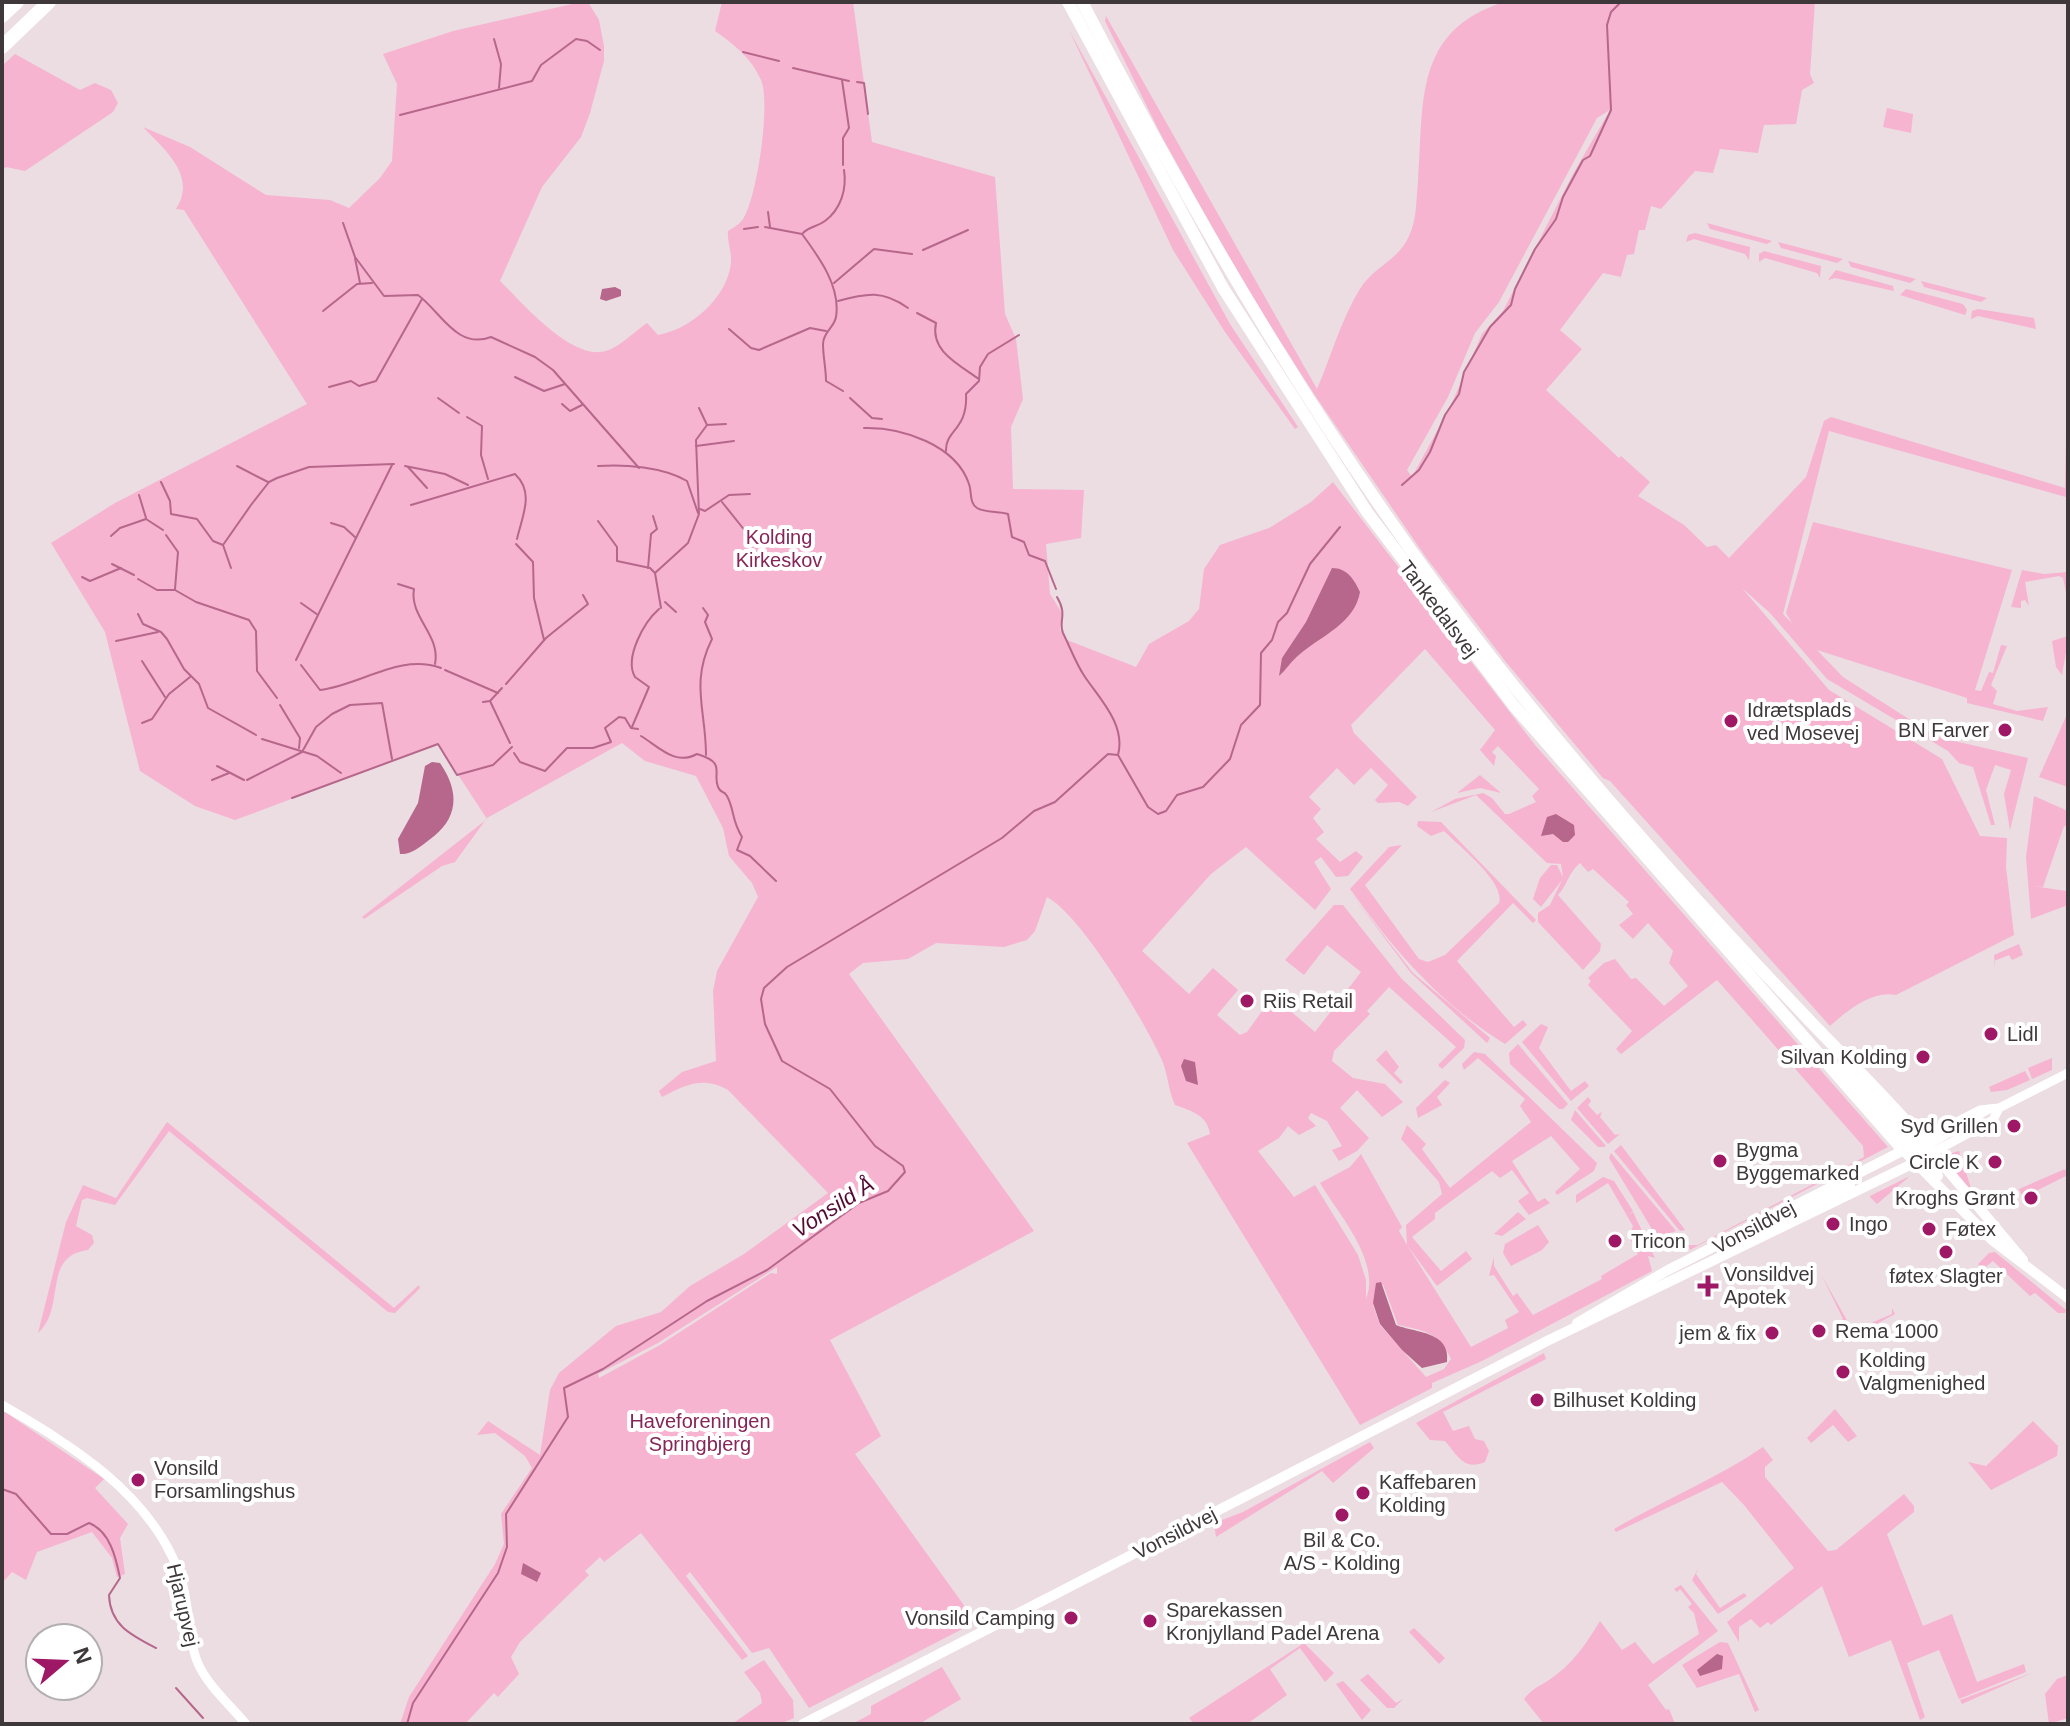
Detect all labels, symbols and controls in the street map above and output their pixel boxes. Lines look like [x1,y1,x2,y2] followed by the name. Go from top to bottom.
[736,526,822,571] park label: Kolding Kirkeskov
[1395,556,1483,662] street label: Tankedalsvej
[1747,699,1859,744] place label: Idrætsplads ved Mosevej
[1722,712,1740,730] marker: Idrætsplads ved Mosevej
[1898,719,1989,741] place label: BN Farver
[1996,721,2014,739] marker: BN Farver
[1263,990,1353,1012] place label: Riis Retail
[1238,992,1256,1010] marker: Riis Retail
[2007,1023,2038,1045] place label: Lidl
[1982,1025,2000,1043] marker: Lidl
[1780,1046,1907,1068] place label: Silvan Kolding
[1914,1048,1932,1066] marker: Silvan Kolding
[1900,1115,1998,1137] place label: Syd Grillen
[2005,1117,2023,1135] marker: Syd Grillen
[1736,1139,1859,1184] place label: Bygma Byggemarked
[1909,1151,1980,1173] place label: Circle K
[1711,1152,1729,1170] marker: Bygma Byggemarked
[1986,1153,2004,1171] marker: Circle K
[788,1171,878,1243] water label: Vonsild Å
[1895,1187,2015,1209] place label: Kroghs Grønt
[2022,1189,2040,1207] marker: Kroghs Grønt
[1709,1196,1799,1258] street label: Vonsildvej
[1849,1213,1888,1235] place label: Ingo
[1824,1215,1842,1233] marker: Ingo
[1945,1218,1996,1240] place label: Føtex
[1920,1220,1938,1238] marker: Føtex
[1631,1230,1686,1252] place label: Tricon
[1606,1232,1624,1250] marker: Tricon
[1937,1243,1955,1261] marker: føtex Slagter
[1724,1263,1814,1308] place label: Vonsildvej Apotek
[1889,1265,2003,1287] place label: føtex Slagter
[1699,1277,1717,1295] marker: Vonsildvej Apotek
[1835,1320,1938,1342] place label: Rema 1000
[1678,1322,1756,1344] place label: jem & fix
[1810,1322,1828,1340] marker: Rema 1000
[1763,1324,1781,1342] marker: jem & fix
[1859,1349,1985,1394] place label: Kolding Valgmenighed
[1834,1363,1852,1381] marker: Kolding Valgmenighed
[1553,1389,1696,1411] place label: Bilhuset Kolding
[1528,1391,1546,1409] marker: Bilhuset Kolding
[629,1410,771,1455] park label: Haveforeningen Springbjerg
[154,1457,295,1502] place label: Vonsild Forsamlingshus
[129,1471,147,1489] marker: Vonsild Forsamlingshus
[1379,1471,1477,1516] place label: Kaffebaren Kolding
[1354,1484,1372,1502] marker: Kaffebaren Kolding
[1130,1503,1220,1563] street label: Vonsildvej
[1333,1506,1351,1524] marker: Bil & Co. A/S - Kolding
[1284,1529,1400,1574] place label: Bil & Co. A/S - Kolding
[163,1561,203,1649] street label: Hjarupvej
[1166,1599,1380,1644] place label: Sparekassen Kronjylland Padel Arena
[905,1607,1055,1629] place label: Vonsild Camping
[1062,1609,1080,1627] marker: Vonsild Camping
[1141,1612,1159,1630] marker: Sparekassen Kronjylland Padel Arena
[24,1622,104,1702] north arrow
[68,1644,97,1667] text: N

